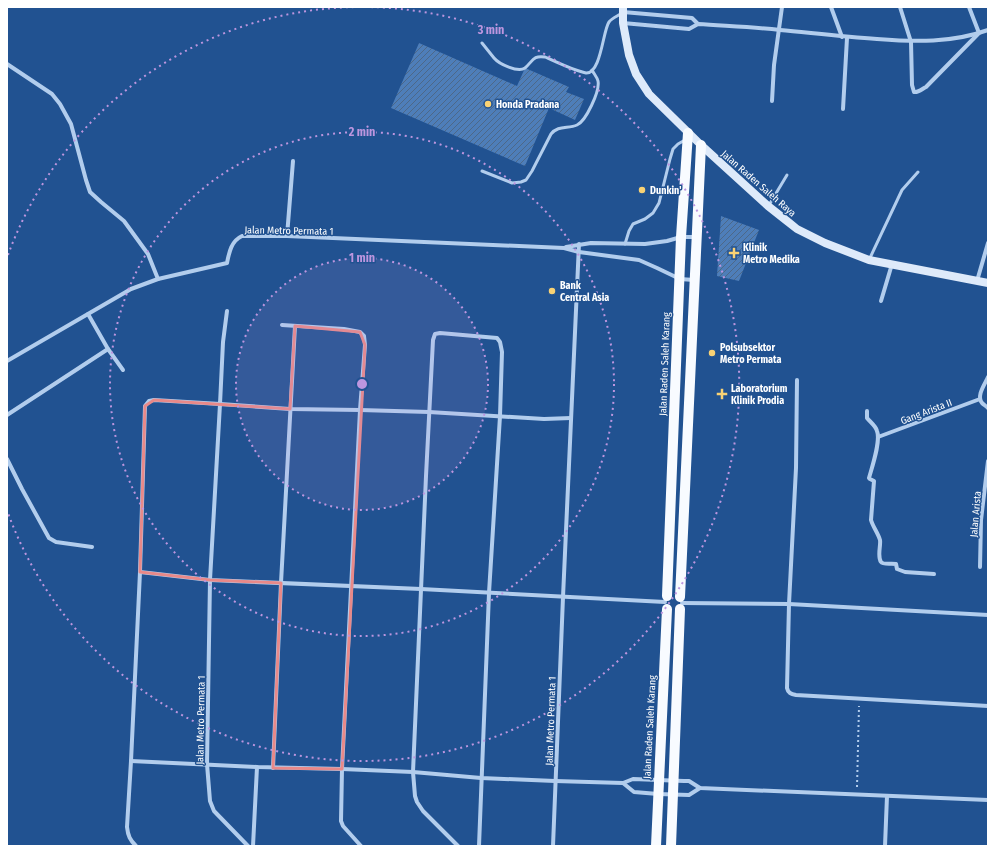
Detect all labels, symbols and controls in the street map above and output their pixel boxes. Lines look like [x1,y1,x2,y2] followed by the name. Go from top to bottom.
[477,23,504,37] text: 3 min
[483,99,493,109] marker: Honda Pradana
[496,99,559,111] place label: Honda Pradana
[348,125,375,139] text: 2 min
[719,148,798,220] street label: Jalan Raden Saleh Raya
[637,185,647,195] marker: Dunkin'
[650,185,681,197] place label: Dunkin'
[244,224,334,238] street label: Jalan Metro Permata 1
[743,242,800,266] place label: Klinik Metro Medika
[728,247,740,259] marker: Klinik Metro Medika
[349,251,375,265] text: 1 min
[560,280,609,304] place label: Bank Central Asia
[547,286,557,296] marker: Bank Central Asia
[657,312,673,416] street label: Jalan Raden Saleh Karang
[720,342,781,366] place label: Polsubsektor Metro Permata
[707,348,717,358] marker: Polsubsektor Metro Permata
[355,377,369,391] centre of rings
[731,383,788,407] place label: Laboratorium Klinik Prodia
[716,388,728,400] marker: Laboratorium Klinik Prodia
[899,397,954,427] street label: Gang Arista II
[968,490,984,538] street label: Jalan Arista
[194,675,208,765] street label: Jalan Metro Permata 1
[641,675,659,779] street label: Jalan Raden Saleh Karang
[543,676,559,766] street label: Jalan Metro Permata 1

